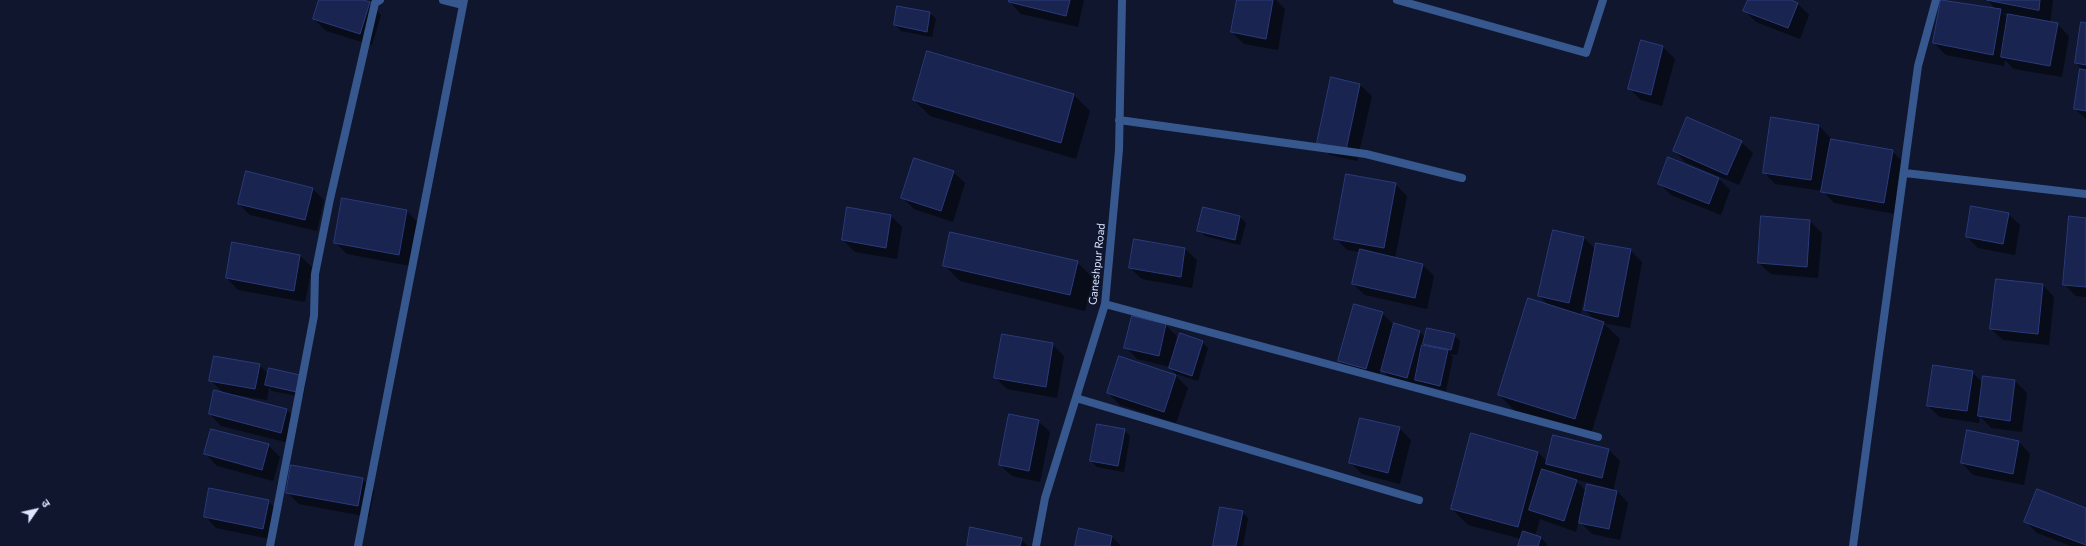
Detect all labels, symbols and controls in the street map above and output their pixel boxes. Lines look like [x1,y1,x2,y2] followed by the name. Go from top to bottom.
[1086,223,1108,305] street label: Ganeshpur Road
[16,490,56,530] north arrow
[39,497,54,509] text: उ

